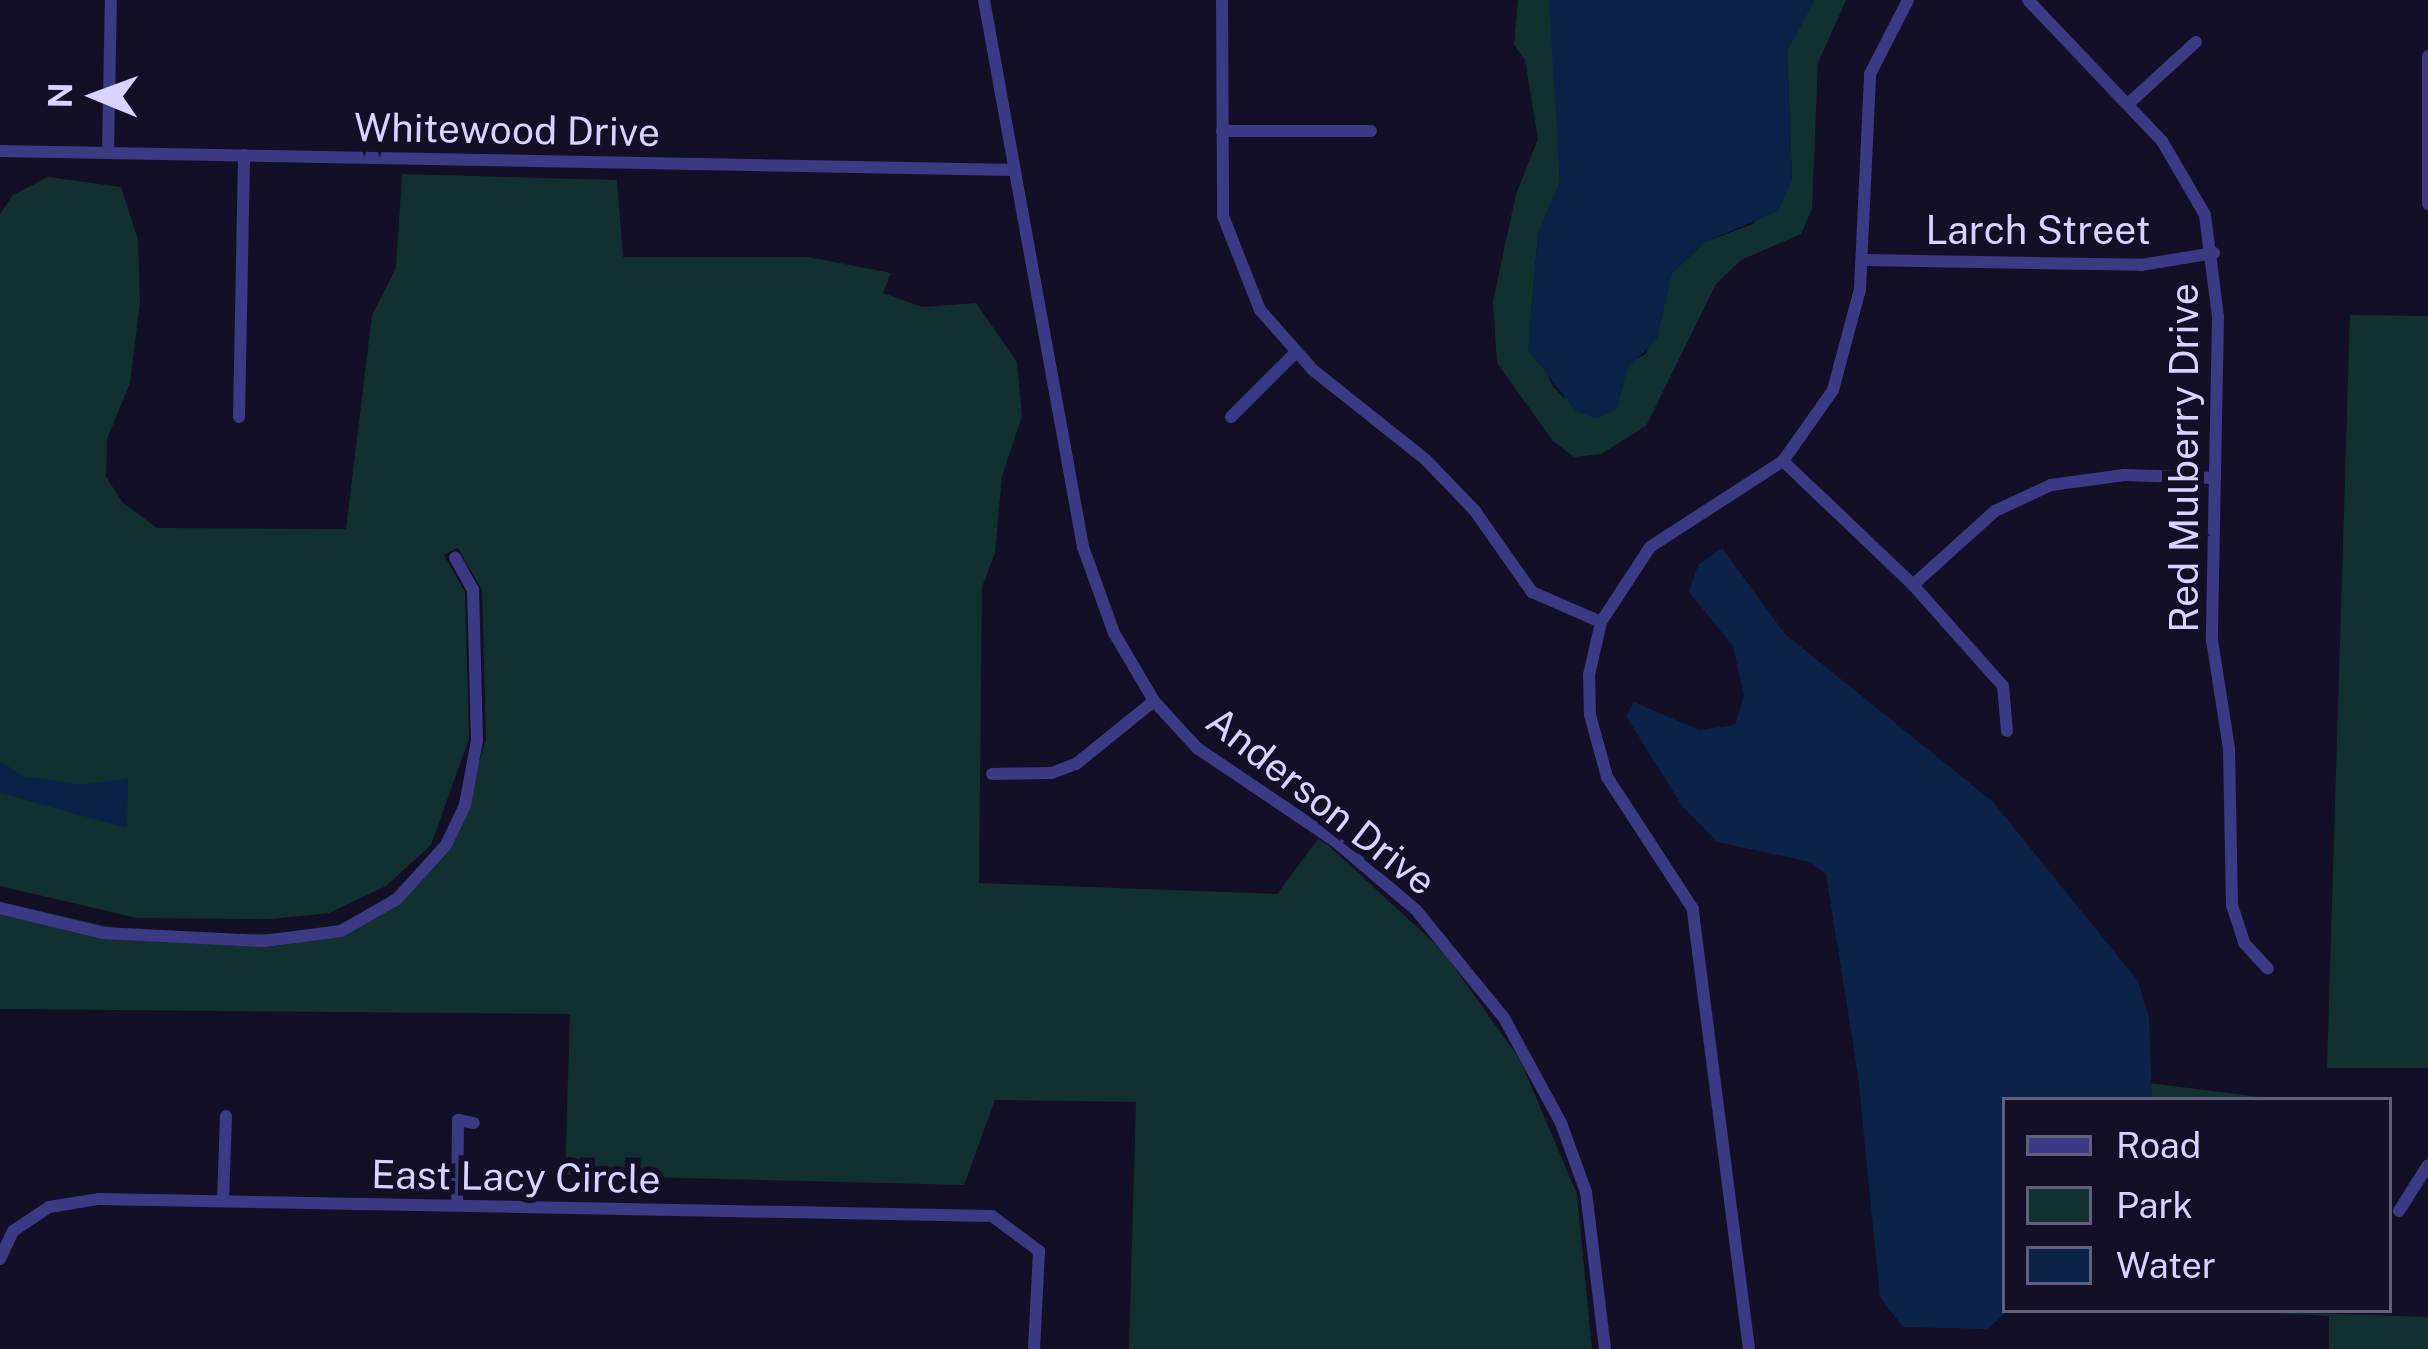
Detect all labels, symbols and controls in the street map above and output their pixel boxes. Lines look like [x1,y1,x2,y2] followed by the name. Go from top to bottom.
[36,36,156,156] north arrow
[41,82,79,109] text: N
[354,104,660,156] street label: Whitewood Drive
[1925,207,2151,253] street label: Larch Street
[2161,283,2207,633] street label: Red Mulberry Drive
[1197,697,1445,905] street label: Anderson Drive
[2002,1097,2392,1313] legend
[2116,1124,2201,1166] text: Road
[371,1151,661,1203] street label: East Lacy Circle
[2116,1184,2193,1226] text: Park
[2116,1244,2216,1286] text: Water

